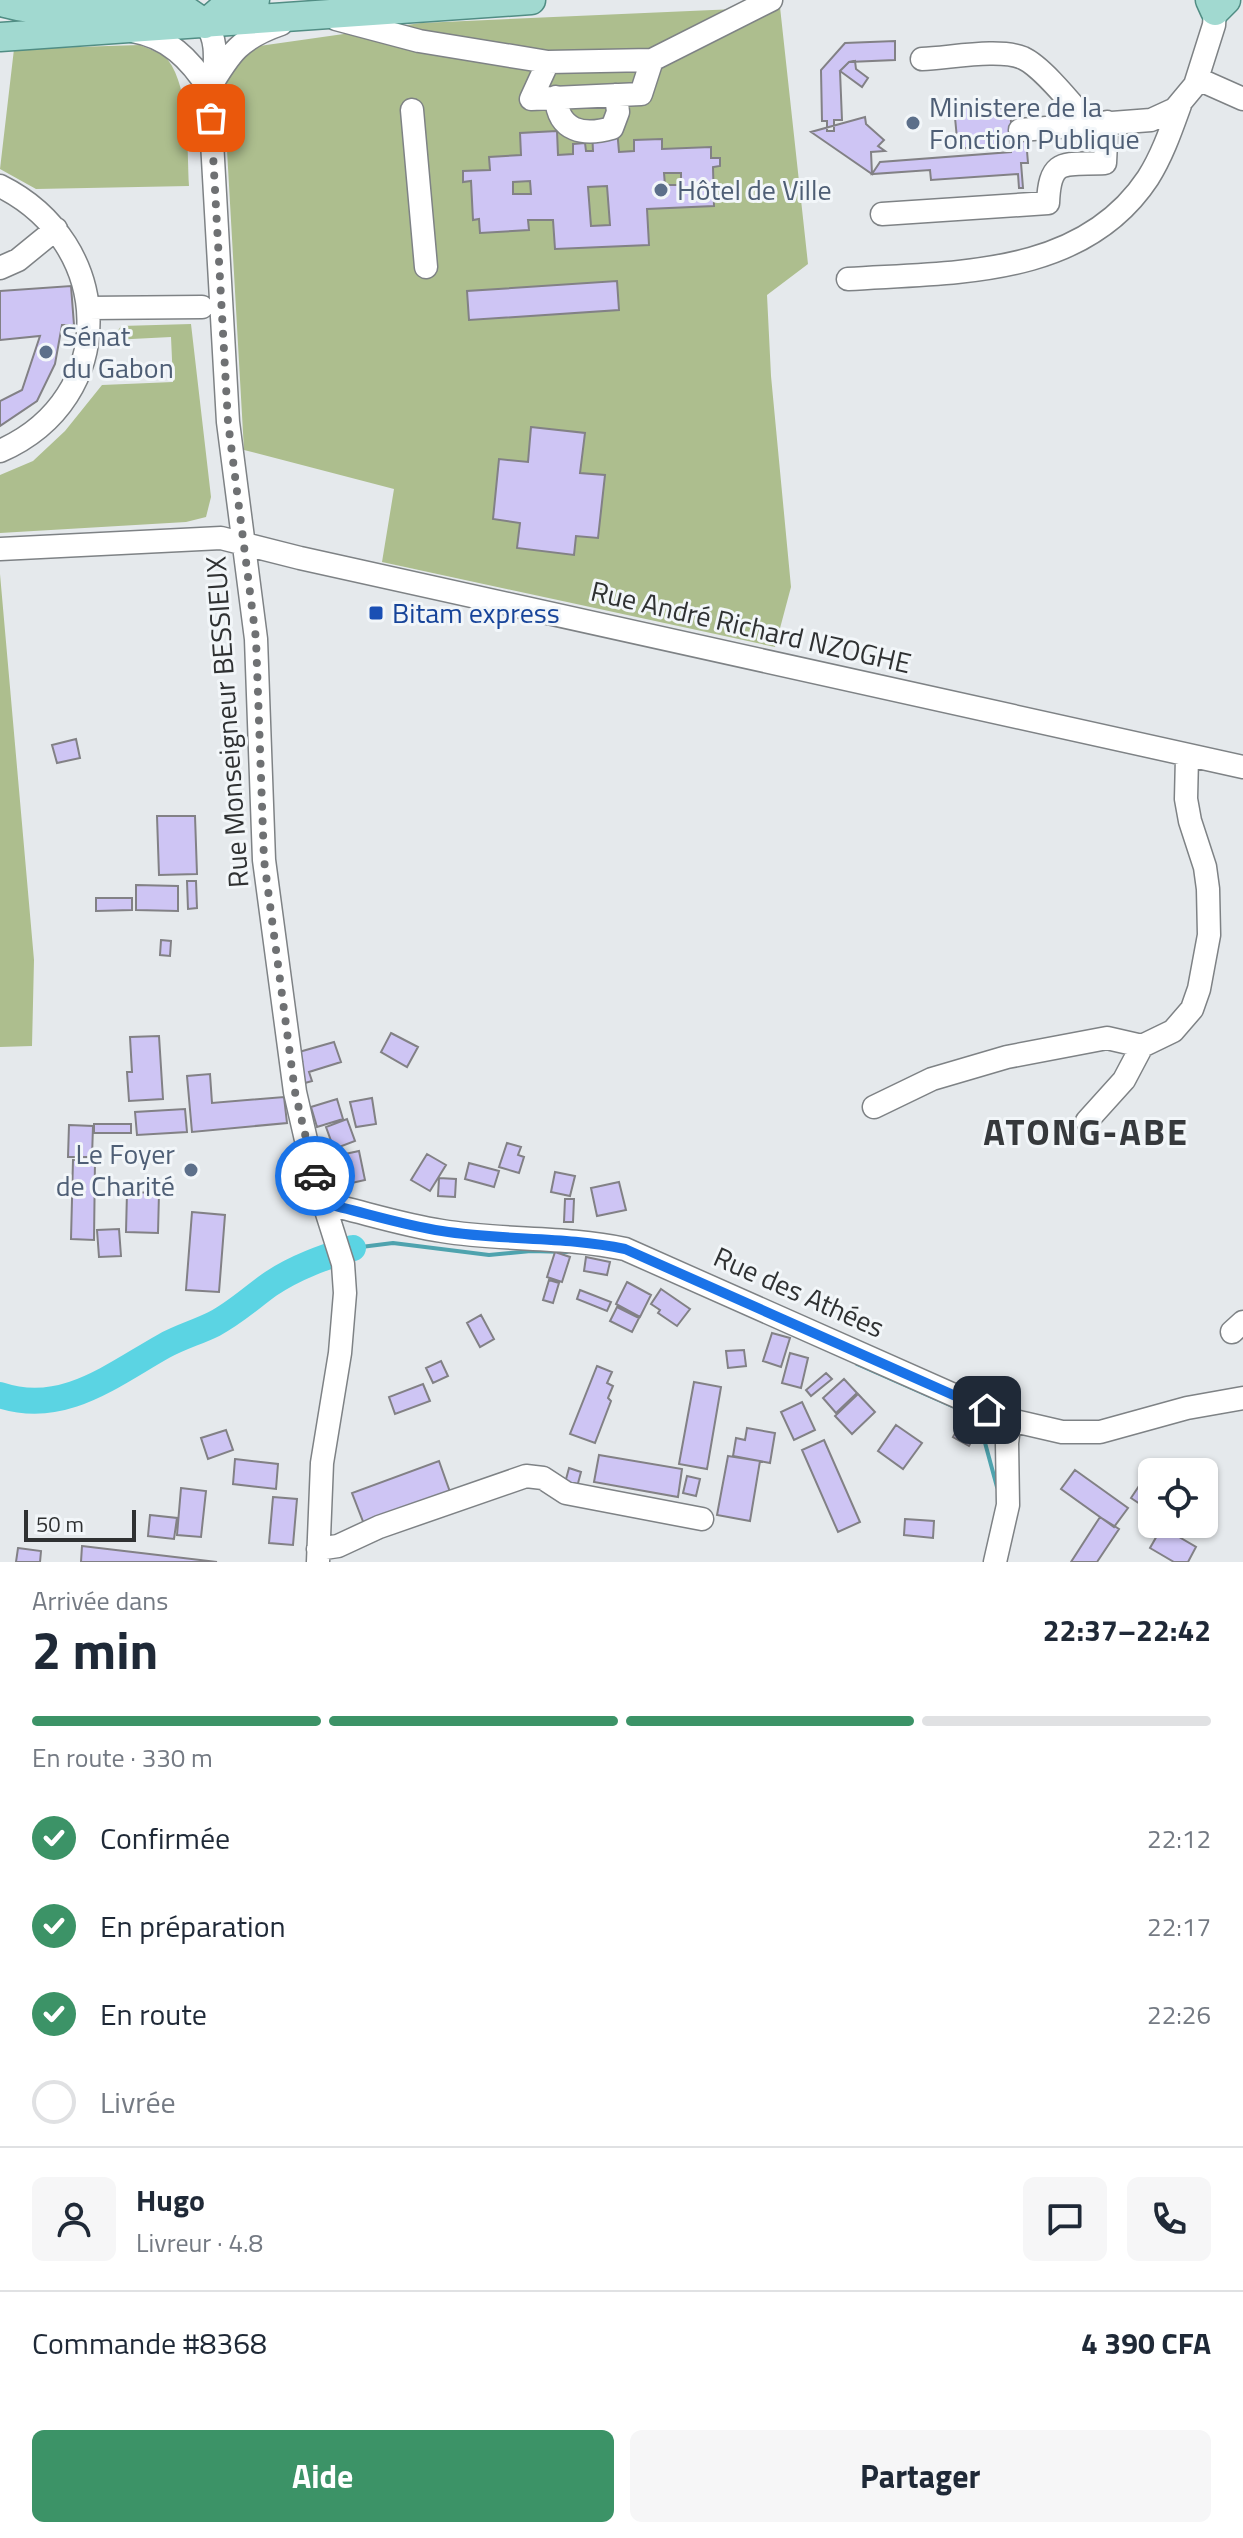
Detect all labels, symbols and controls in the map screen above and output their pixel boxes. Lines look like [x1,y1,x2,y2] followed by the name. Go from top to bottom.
[177,84,245,152] pin
[929,85,1140,160] place label: Ministere de la Fonction Publique
[189,96,233,140] icon: bag
[904,114,922,132] marker: Ministere de la Fonction Publique
[677,168,832,211] place label: Hôtel de Ville
[652,181,670,199] marker: Hôtel de Ville
[62,314,174,389] place label: Sénat du Gabon
[37,343,55,361] marker: Sénat du Gabon
[193,554,260,889] street label: Rue Monseigneur BESSIEUX
[587,569,915,684] street label: Rue André Richard NZOGHE
[392,591,560,634] place label: Bitam express
[367,604,385,622] marker: Bitam express
[983,1104,1189,1159] district label: ATONG-ABE
[56,1132,175,1207] place label: Le Foyer de Charité
[275,1136,355,1216] courier
[293,1154,337,1198] icon: car
[182,1161,200,1179] marker: Le Foyer de Charité
[707,1235,891,1348] street label: Rue des Athées
[953,1376,1021,1444] pin
[965,1388,1009,1432] icon: home
[1138,1458,1218,1538] map controls
[1138,1458,1218,1538] button: locate
[24,1506,136,1542] scale bar
[36,1507,84,1541] text: 50 m
[32,1581,168,1620] text: Arrivée dans
[1043,1607,1211,1653] text: 22:37–22:42
[32,1610,158,1689] text: 2 min
[32,1738,213,1777] text: En route · 330 m
[100,1815,230,1861] text: Confirmée
[32,1816,76,1860] icon: check
[1147,1819,1211,1858] text: 22:12
[100,1903,286,1949] text: En préparation
[32,1904,76,1948] icon: check
[1147,1907,1211,1946] text: 22:17
[100,1991,207,2037] text: En route
[32,1992,76,2036] icon: check
[1147,1995,1211,2034] text: 22:26
[100,2079,176,2125] text: Livrée
[32,2177,116,2261] button: person
[136,2177,205,2223] text: Hugo
[1023,2177,1107,2261] button: chat
[1127,2177,1211,2261] button: phone
[136,2223,263,2262] text: Livreur · 4.8
[32,2320,267,2366] text: Commande #8368
[1081,2320,1211,2366] text: 4 390 CFA
[32,2430,614,2522] button: Aide
[630,2430,1211,2522] button: Partager

